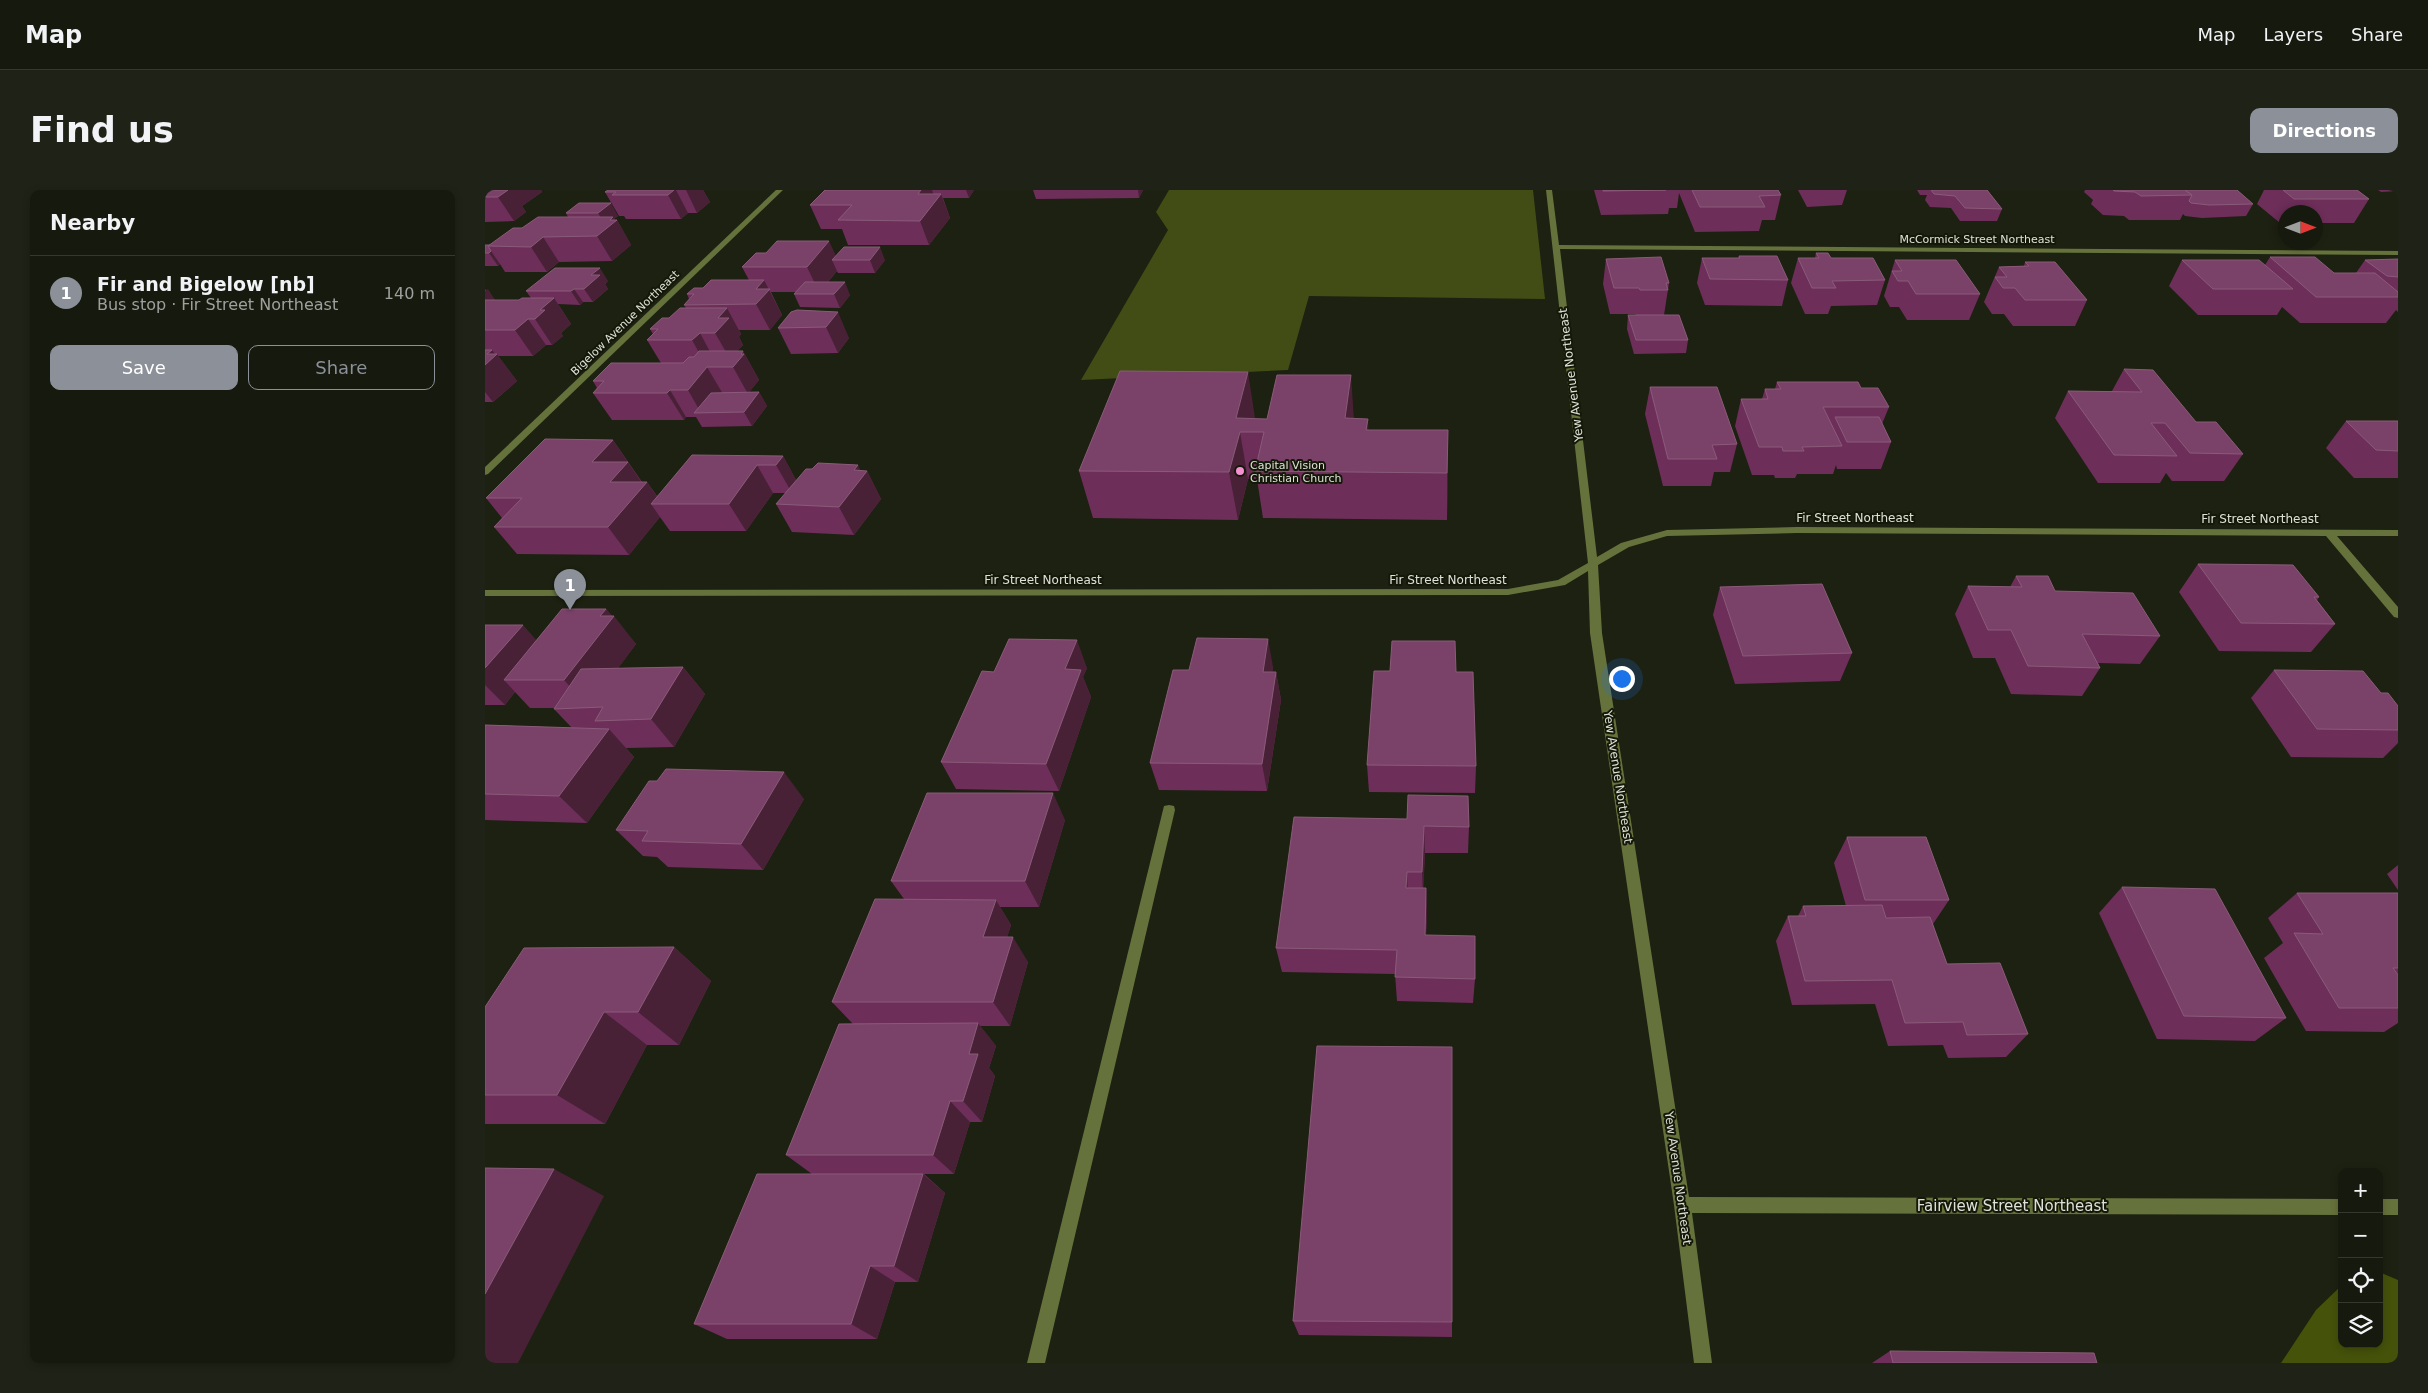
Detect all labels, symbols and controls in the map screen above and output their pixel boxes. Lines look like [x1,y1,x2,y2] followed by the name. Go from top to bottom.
[25,21,82,49] text: Map
[2197,24,2235,45] text: Map
[2263,24,2323,45] text: Layers
[2351,24,2403,45] text: Share
[2250,108,2398,153] button: Directions
[30,110,174,150] text: Find us
[2278,205,2323,250] north arrow
[50,211,135,235] text: Nearby
[1899,233,2055,246] street label: McCormick Street Northeast
[568,267,682,378] street label: Bigelow Avenue Northeast
[97,273,315,295] text: Fir and Bigelow [nb]
[60,284,72,303] text: 1
[384,284,435,303] text: 140 m
[97,295,338,314] text: Bus stop · Fir Street Northeast
[1556,307,1586,444] street label: Yew Avenue Northeast
[50,345,238,390] button: Save
[248,345,435,390] button: Share
[1250,459,1341,485] place label: Capital Vision Christian Church
[1234,465,1246,477] marker: Capital Vision Christian Church
[1796,511,1914,525] street label: Fir Street Northeast
[2201,512,2319,526] street label: Fir Street Northeast
[554,569,586,610] pin: 1
[984,573,1102,587] street label: Fir Street Northeast
[1389,573,1507,587] street label: Fir Street Northeast
[1609,666,1635,692] your location
[1600,709,1635,845] street label: Yew Avenue Northeast
[1662,1109,1694,1246] street label: Yew Avenue Northeast
[2338,1168,2383,1348] map controls
[2338,1168,2383,1213] button: +
[1917,1197,2107,1215] street label: Fairview Street Northeast
[2338,1213,2383,1258] button: −
[2338,1258,2383,1303] button: locate
[2338,1303,2383,1348] button: layers

